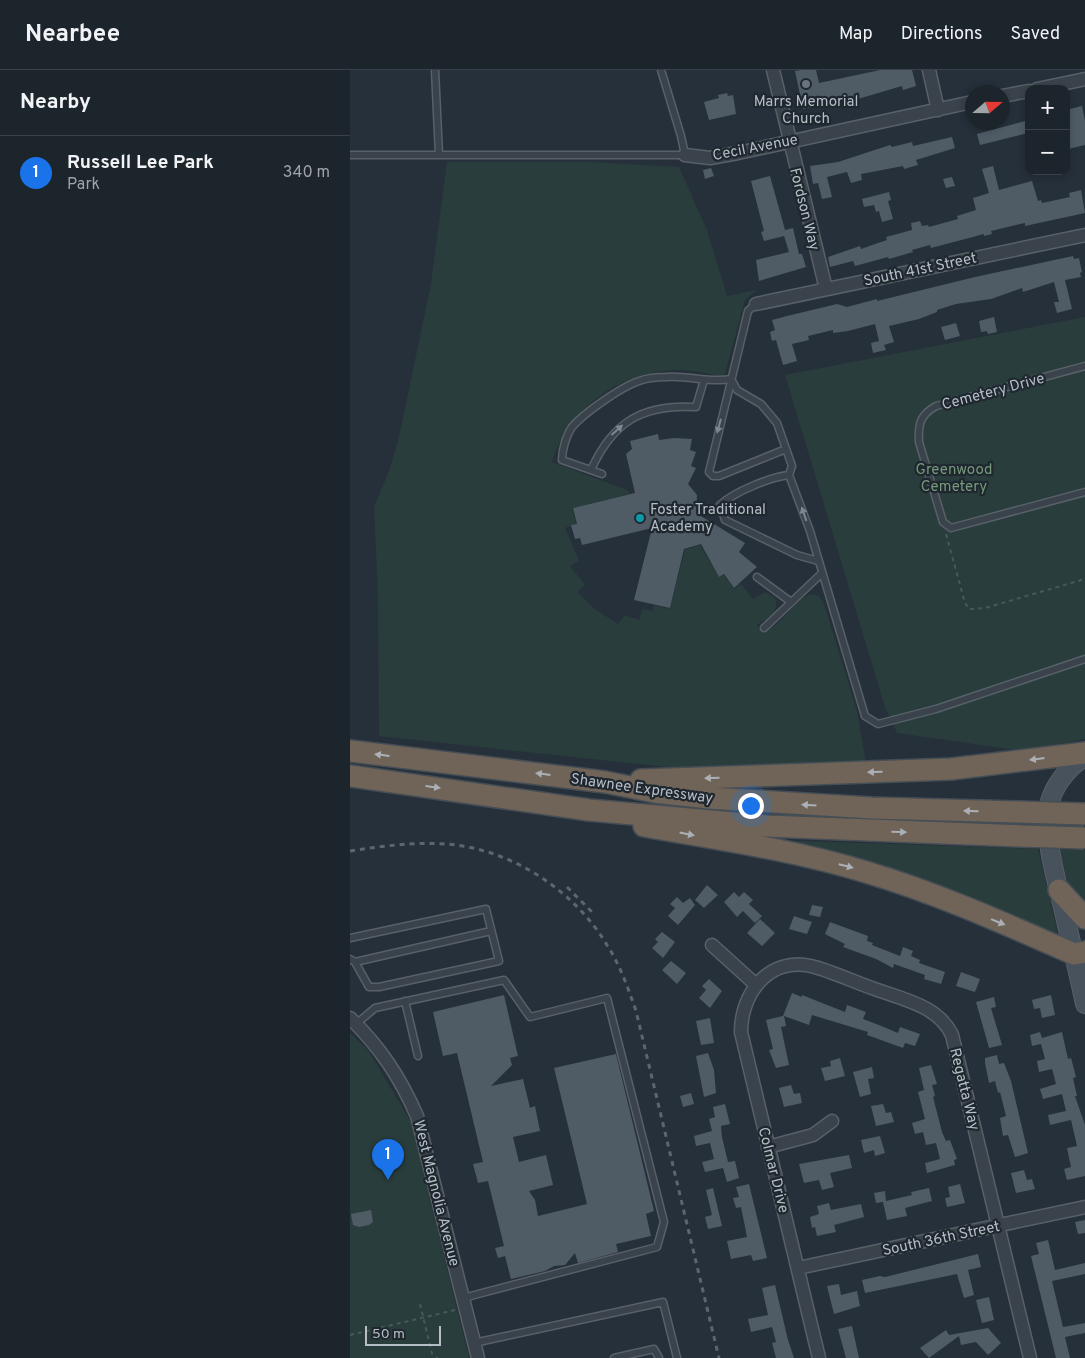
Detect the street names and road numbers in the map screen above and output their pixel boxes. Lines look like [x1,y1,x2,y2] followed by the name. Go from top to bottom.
[711,131,800,166] street label: Cecil Avenue
[784,166,823,253] street label: Fordson Way
[862,249,978,292] street label: South 41st Street
[940,370,1047,415] street label: Cemetery Drive
[569,770,714,809] street label: Shawnee Expressway
[944,1046,983,1133] street label: Regatta Way
[408,1118,463,1269] street label: West Magnolia Avenue
[753,1125,792,1215] street label: Colmar Drive
[881,1218,1002,1261] street label: South 36th Street

